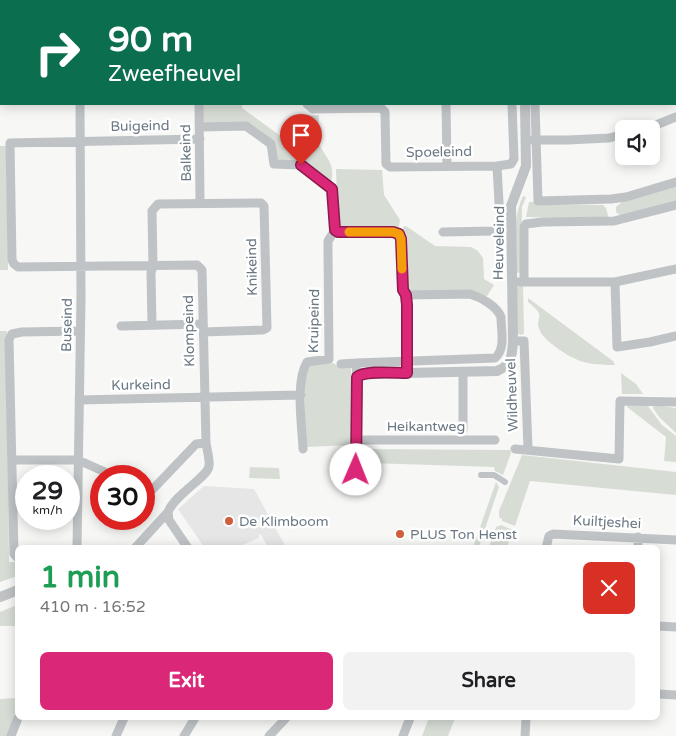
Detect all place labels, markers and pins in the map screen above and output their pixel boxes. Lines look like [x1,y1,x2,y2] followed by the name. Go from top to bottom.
[280,114,322,165] pin
[239,513,329,530] place label: De Klimboom
[223,515,235,527] marker: De Klimboom
[410,526,518,543] place label: PLUS Ton Henst
[394,528,406,540] marker: PLUS Ton Henst

